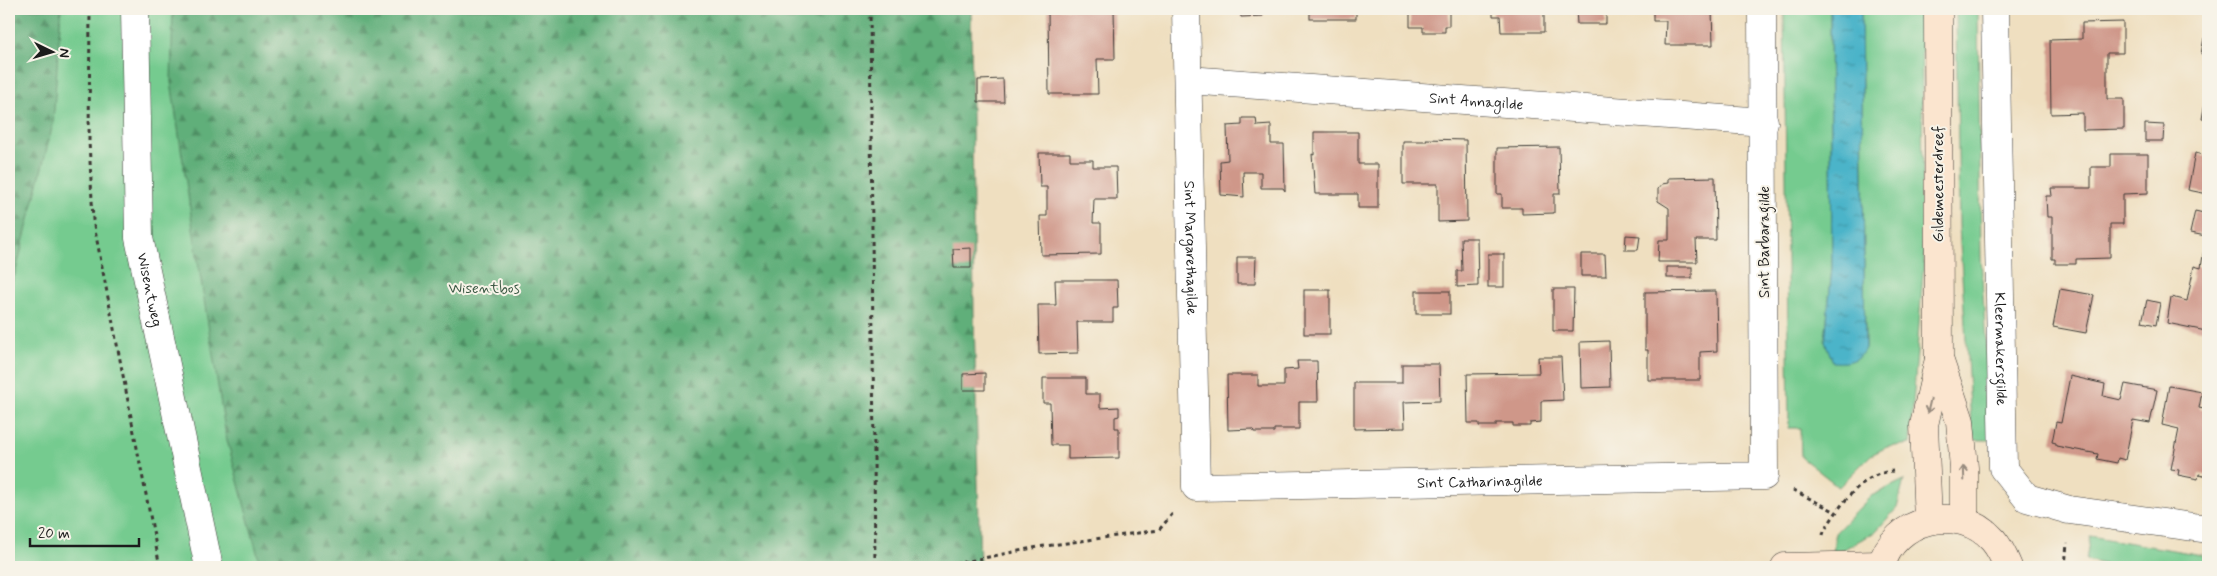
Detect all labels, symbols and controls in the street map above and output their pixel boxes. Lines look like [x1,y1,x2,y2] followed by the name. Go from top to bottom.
[28,28,78,78] north arrow
[55,48,73,58] text: N
[1428,89,1524,115] street label: Sint Annagilde
[1929,126,1949,242] street label: Gildemeesterdreef
[1179,181,1201,315] street label: Sint Margarethagilde
[1755,186,1776,298] street label: Sint Barbaragilde
[131,251,167,329] street label: Wisentweg
[448,279,520,299] park label: Wisentbos
[1989,292,2011,406] street label: Kleermakersgilde
[1923,398,1933,414] one-way arrow
[1959,465,1968,481] one-way arrow
[1417,471,1543,494] street label: Sint Catharinagilde
[30,516,139,548] scale bar
[38,524,70,544] text: 20 m

